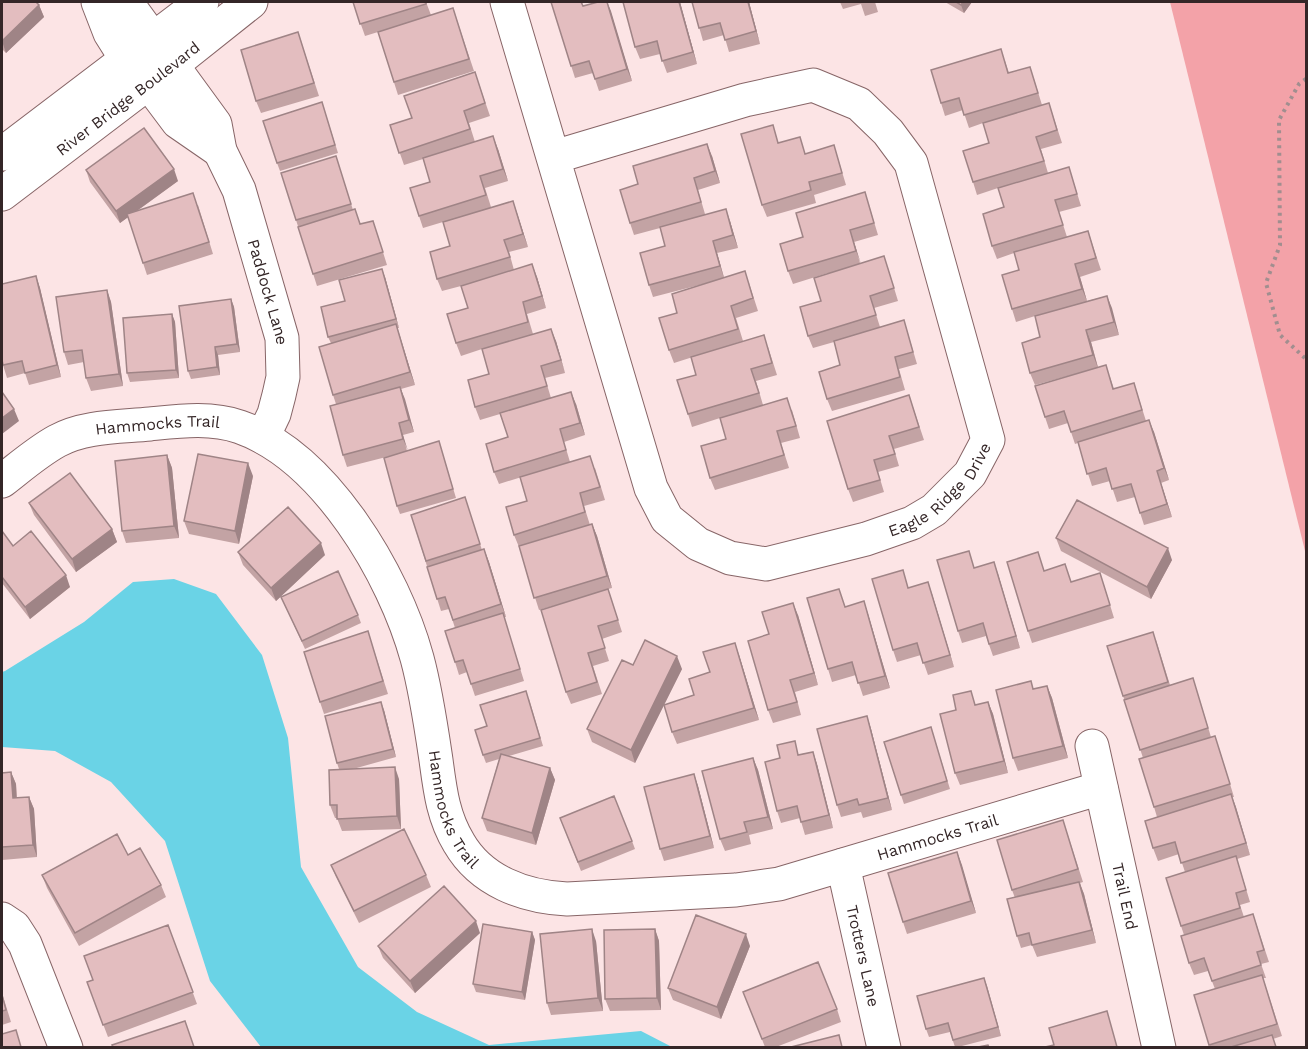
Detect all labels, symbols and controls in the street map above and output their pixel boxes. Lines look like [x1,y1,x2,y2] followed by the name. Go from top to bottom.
[52,38,204,160] street label: River Bridge Boulevard
[244,237,291,345] street label: Paddock Lane
[94,412,221,439] street label: Hammocks Trail
[886,439,995,540] street label: Eagle Ridge Drive
[425,749,483,872] street label: Hammocks Trail
[875,810,1000,864] street label: Hammocks Trail
[1108,861,1142,932] street label: Trail End
[842,903,883,1009] street label: Trotters Lane

